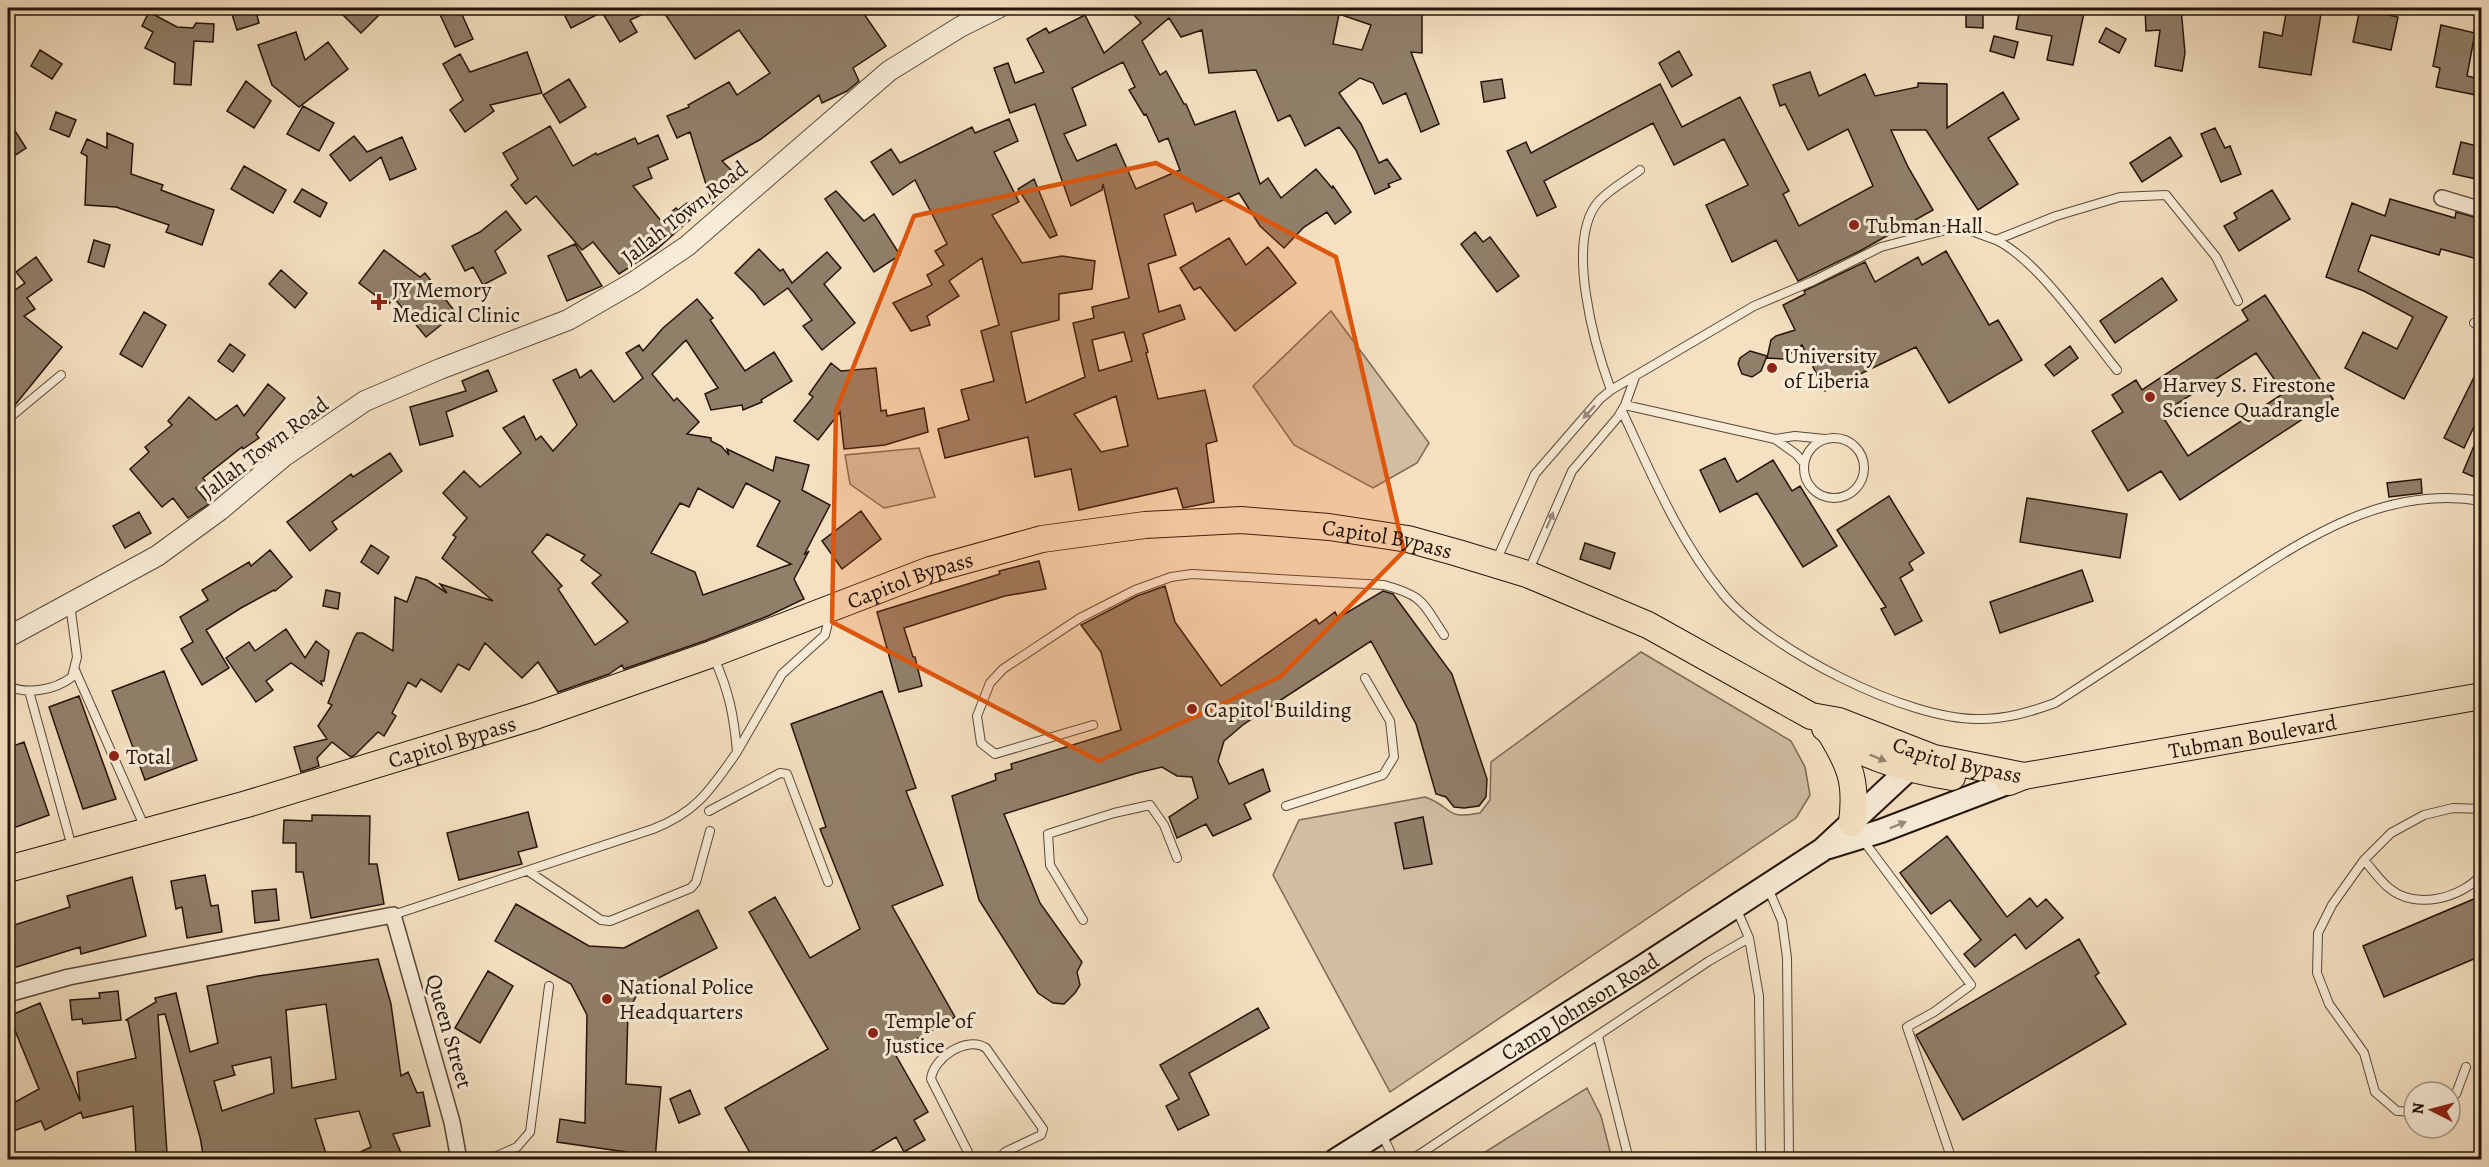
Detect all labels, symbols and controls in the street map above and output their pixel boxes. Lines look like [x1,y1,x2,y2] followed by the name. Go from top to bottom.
[615,154,754,272] street label: Jallah Town Road
[1866,211,1983,241] place label: Tubman Hall
[1847,218,1861,232] marker: Tubman Hall
[392,275,520,330] place label: JY Memory Medical Clinic
[370,293,388,311] marker: JY Memory Medical Clinic
[1784,341,1877,396] place label: University of Liberia
[1765,361,1779,375] marker: University of Liberia
[2162,370,2340,425] place label: Harvey S. Firestone Science Quadrangle
[195,390,335,506] street label: Jallah Town Road
[2143,390,2157,404] marker: Harvey S. Firestone Science Quadrangle
[1583,404,1596,419] one-way arrow
[1545,511,1555,529] one-way arrow
[1320,512,1456,567] street label: Capitol Bypass
[843,545,977,617] street label: Capitol Bypass
[1204,695,1352,725] place label: Capitol Building
[1185,702,1199,716] marker: Capitol Building
[2166,708,2339,767] street label: Tubman Boulevard
[385,709,520,776] street label: Capitol Bypass
[1888,729,2024,791] street label: Capitol Bypass
[126,742,171,772] place label: Total
[107,749,121,763] marker: Total
[1870,753,1888,763] one-way arrow
[1889,819,1907,829] one-way arrow
[1495,946,1665,1068] street label: Camp Johnson Road
[418,971,480,1092] street label: Queen Street
[619,972,754,1027] place label: National Police Headquarters
[600,992,614,1006] marker: National Police Headquarters
[885,1006,976,1061] place label: Temple of Justice
[866,1026,880,1040] marker: Temple of Justice
[2402,1080,2462,1140] north arrow
[2407,1101,2430,1115] text: N

